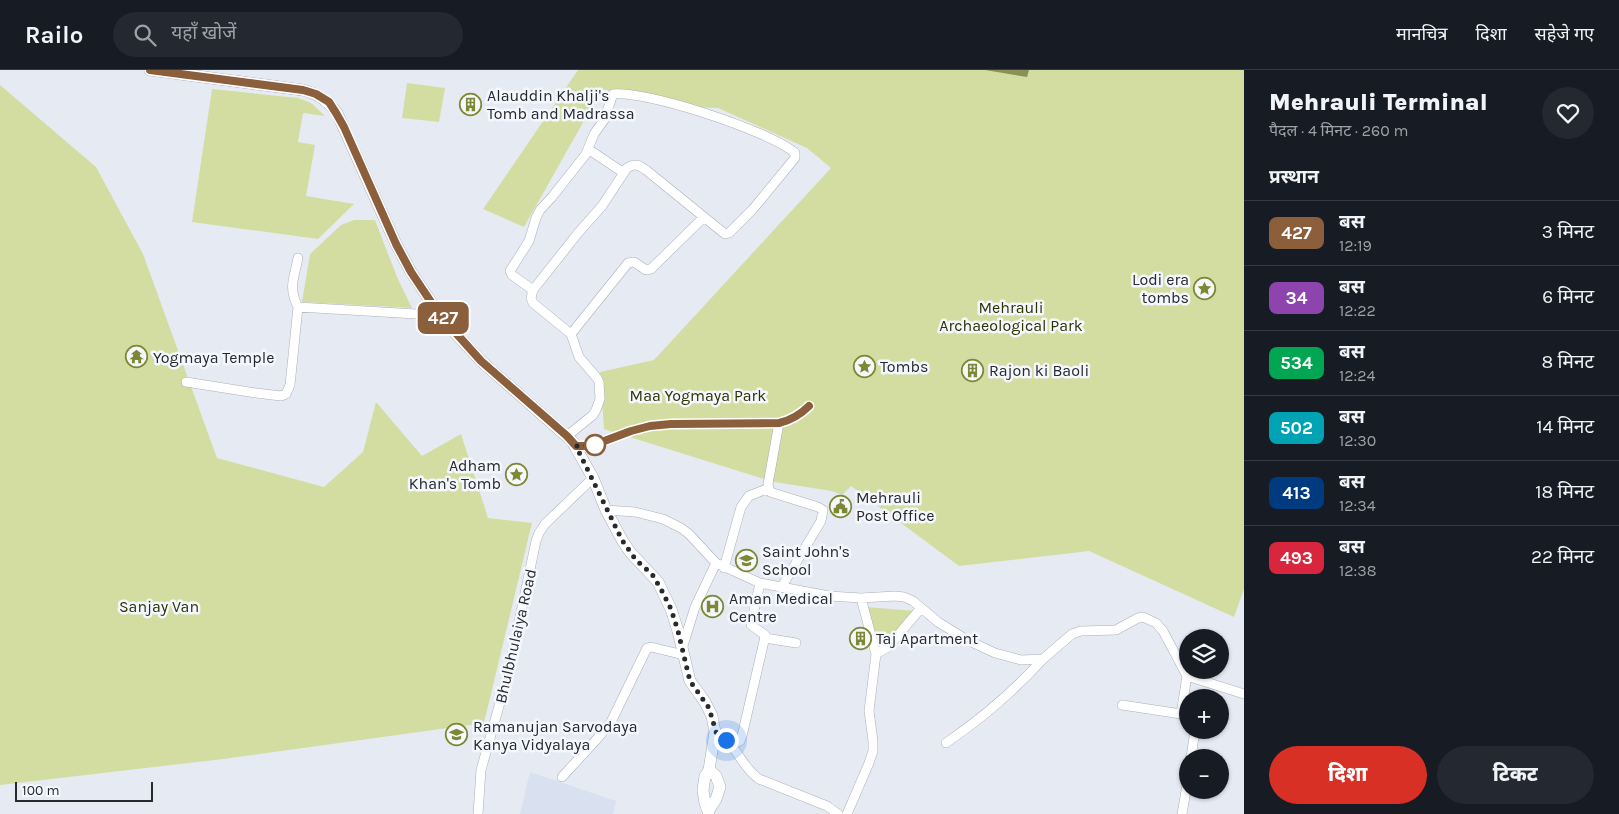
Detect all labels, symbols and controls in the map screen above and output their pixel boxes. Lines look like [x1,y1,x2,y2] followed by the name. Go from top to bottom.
[113,12,463,57] search box
[25,21,83,49] text: Railo
[131,21,159,49] icon: search
[171,22,236,44] text: यहाँ खोजें
[1396,23,1447,45] text: मानचित्र
[1475,23,1507,45] text: दिशा
[1535,23,1594,45] text: सहेजे गए
[487,86,635,123] place label: Alauddin Khalji's Tomb and Madrassa
[1542,87,1594,139] button: heart
[1269,88,1488,116] text: Mehrauli Terminal
[459,92,483,116] building icon: Alauddin Khalji's Tomb and Madrassa
[1269,121,1408,140] text: पैदल · 4 मिनट · 260 m
[1269,166,1319,188] text: प्रस्थान
[1339,211,1365,233] text: बस
[1542,221,1594,243] text: 3 मिनट
[1281,222,1312,244] text: 427
[1339,236,1372,255] text: 12:19
[1132,270,1189,307] place label: Lodi era tombs
[1193,276,1217,300] place icon: Lodi era tombs
[1339,276,1365,298] text: बस
[1542,286,1594,308] text: 6 मिनट
[1286,287,1307,309] text: 34
[939,298,1083,335] park label: Mehrauli Archaeological Park
[1339,301,1376,320] text: 12:22
[414,302,472,334] line badge: 427
[428,307,458,329] text: 427
[1339,341,1365,363] text: बस
[125,345,149,369] temple icon: Yogmaya Temple
[153,348,274,367] place label: Yogmaya Temple
[1541,351,1594,373] text: 8 मिनट
[1280,352,1313,374] text: 534
[852,354,876,378] place icon: Tombs
[880,357,928,376] place label: Tombs
[961,358,985,382] building icon: Rajon ki Baoli
[989,361,1089,380] place label: Rajon ki Baoli
[1339,366,1375,385] text: 12:24
[630,386,766,405] park label: Maa Yogmaya Park
[1339,406,1365,428] text: बस
[1536,416,1594,438] text: 14 मिनट
[1280,417,1313,439] text: 502
[1339,431,1376,450] text: 12:30
[584,434,606,456] unlabelled marker
[409,456,501,493] place label: Adham Khan's Tomb
[505,462,529,486] place icon: Adham Khan's Tomb
[1339,471,1365,493] text: बस
[1535,481,1594,503] text: 18 मिनट
[1282,482,1311,504] text: 413
[856,488,934,525] place label: Mehrauli Post Office
[828,494,852,518] public building icon: Mehrauli Post Office
[1339,496,1376,515] text: 12:34
[1339,536,1365,558] text: बस
[762,542,850,579] place label: Saint John's School
[1531,546,1594,568] text: 22 मिनट
[1280,547,1313,569] text: 493
[734,548,758,572] school or university icon: Saint John's School
[1339,561,1377,580] text: 12:38
[491,567,540,705] street label: Bhulbhulaiya Road
[729,589,833,626] place label: Aman Medical Centre
[701,595,725,619] hospital icon: Aman Medical Centre
[119,597,199,616] park label: Sanjay Van
[848,626,872,650] building icon: Taj Apartment
[876,629,978,648] place label: Taj Apartment
[1179,629,1229,799] map controls
[1179,629,1229,679] button: layers
[1179,689,1229,739] button: +
[473,717,638,754] place label: Ramanujan Sarvodaya Kanya Vidyalaya
[445,723,469,747] school or university icon: Ramanujan Sarvodaya Kanya Vidyalaya
[714,728,739,753] your location
[1269,746,1427,804] button: दिशा
[1437,746,1594,804] button: टिकट
[1179,749,1229,799] button: −
[15,779,152,802] scale bar
[22,782,60,799] text: 100 m

